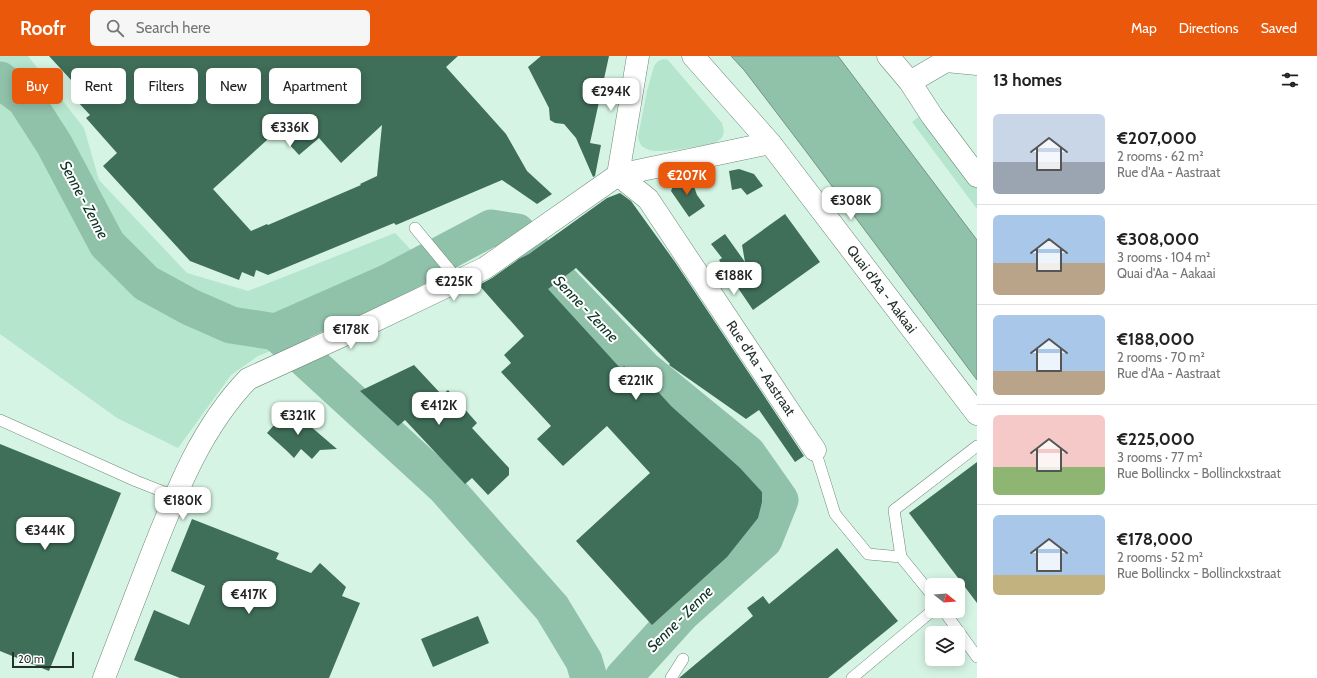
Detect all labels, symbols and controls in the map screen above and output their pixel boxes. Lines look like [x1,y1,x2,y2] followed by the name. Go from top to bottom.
[90,10,370,46] search box
[20,17,66,40] text: Roofr
[104,17,126,39] icon: search
[136,19,210,37] text: Search here
[1131,19,1157,37] text: Map
[1179,19,1239,37] text: Directions
[1261,19,1297,37] text: Saved
[12,68,63,104] chip: Buy
[71,68,126,104] chip: Rent
[134,68,198,104] chip: Filters
[206,68,261,104] chip: New
[269,68,361,104] chip: Apartment
[1279,69,1301,91] icon: filters
[993,70,1062,90] text: 13 homes
[583,78,639,112] pin: €294K
[592,83,630,99] text: €294K
[262,114,318,148] pin: €336K
[271,119,309,135] text: €336K
[1117,128,1197,148] text: €207,000
[1025,130,1073,178] icon: home
[1117,148,1204,164] text: 2 rooms · 62 m²
[56,158,112,242] water label: Senne - Zenne
[659,162,715,196] pin: €207K
[1117,164,1220,180] text: Rue d'Aa - Aastraat
[667,167,707,183] text: €207K
[823,187,879,221] pin: €308K
[831,192,871,208] text: €308K
[1117,229,1199,249] text: €308,000
[1025,231,1073,279] icon: home
[843,241,921,337] street label: Quai d'Aa - Aakaai
[1117,249,1210,265] text: 3 rooms · 104 m²
[706,262,762,296] pin: €188K
[1117,265,1215,281] text: Quai d'Aa - Aakaai
[716,267,753,283] text: €188K
[426,268,482,302] pin: €225K
[550,272,622,346] water label: Senne - Zenne
[435,273,473,289] text: €225K
[323,316,379,350] pin: €178K
[722,317,800,419] street label: Rue d'Aa - Aastraat
[333,321,369,337] text: €178K
[1117,329,1195,349] text: €188,000
[1025,331,1073,379] icon: home
[1117,349,1205,365] text: 2 rooms · 70 m²
[1117,365,1220,381] text: Rue d'Aa - Aastraat
[608,367,664,401] pin: €221K
[618,372,654,388] text: €221K
[411,392,467,426] pin: €412K
[421,397,457,413] text: €412K
[270,402,326,436] pin: €321K
[280,407,316,423] text: €321K
[1117,429,1195,449] text: €225,000
[1025,431,1073,479] icon: home
[1117,449,1203,465] text: 3 rooms · 77 m²
[1117,465,1281,481] text: Rue Bollinckx - Bollinckxstraat
[155,487,211,521] pin: €180K
[164,492,202,508] text: €180K
[17,517,73,551] pin: €344K
[25,522,65,538] text: €344K
[1117,529,1193,549] text: €178,000
[1025,531,1073,579] icon: home
[1117,549,1203,565] text: 2 rooms · 52 m²
[1117,565,1281,581] text: Rue Bollinckx - Bollinckxstraat
[925,578,965,618] north arrow
[925,578,965,666] map controls
[221,581,277,615] pin: €417K
[643,582,717,656] water label: Senne - Zenne
[231,586,267,602] text: €417K
[925,626,965,666] button: layers
[12,650,74,669] scale bar
[18,652,44,666] text: 20 m

